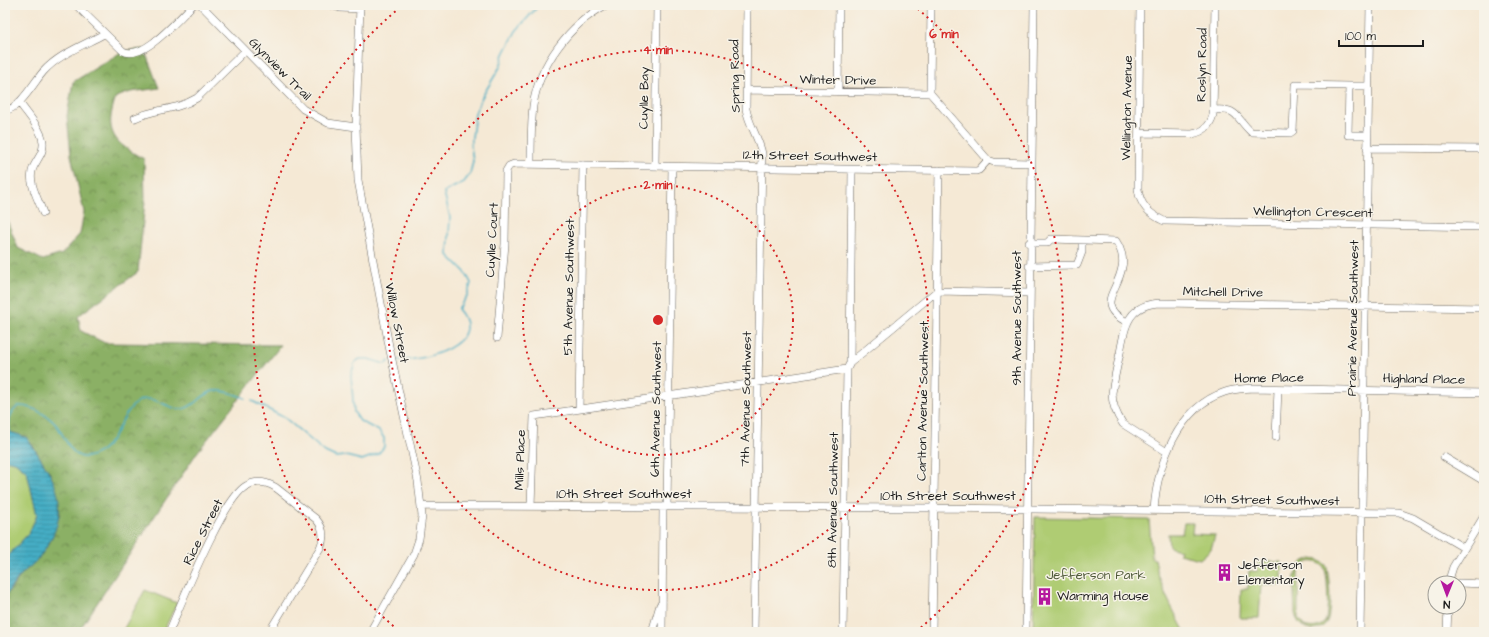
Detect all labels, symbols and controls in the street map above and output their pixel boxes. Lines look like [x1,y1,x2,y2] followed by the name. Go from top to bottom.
[1339,22,1423,48] scale bar
[929,26,959,43] text: 6 min
[1192,28,1213,102] street label: Roslyn Road
[1345,28,1376,45] text: 100 m
[244,34,315,105] street label: Glynview Trail
[725,39,746,113] street label: Spring Road
[643,42,673,59] text: 4 min
[1117,55,1138,161] street label: Wellington Avenue
[634,67,655,129] street label: Cuylle Bay
[799,70,877,90] street label: Winter Drive
[743,146,878,166] street label: 12th Street Southwest
[643,177,672,194] text: 2 min
[481,201,504,278] street label: Cuylle Court
[1253,202,1374,223] street label: Wellington Crescent
[559,218,579,356] street label: 5th Avenue Southwest
[1343,239,1363,396] street label: Prairie Avenue Southwest
[1008,250,1026,386] street label: 9th Avenue Southwest
[380,281,414,365] street label: Willow Street
[1183,282,1263,302] street label: Mitchell Drive
[651,313,665,327] centre of rings
[913,320,933,481] street label: Carlton Avenue Southwest
[736,330,756,467] street label: 7th Avenue Southwest
[646,340,666,477] street label: 6th Avenue Southwest
[1234,368,1304,388] street label: Home Place
[1383,369,1465,390] street label: Highland Place
[510,429,530,491] street label: Mills Place
[823,431,843,568] street label: 8th Avenue Southwest
[556,485,692,503] street label: 10th Street Southwest
[880,487,1016,505] street label: 10th Street Southwest
[1204,490,1341,510] street label: 10th Street Southwest
[179,495,228,568] street label: Rice Street
[1238,556,1305,590] place label: Jefferson Elementary
[1215,562,1235,582] building icon: Jefferson Elementary
[1046,566,1146,584] park label: Jefferson Park
[1427,575,1467,615] north arrow
[1034,586,1054,606] building icon: Warming House
[1057,587,1149,606] place label: Warming House
[1443,597,1450,612] text: N

